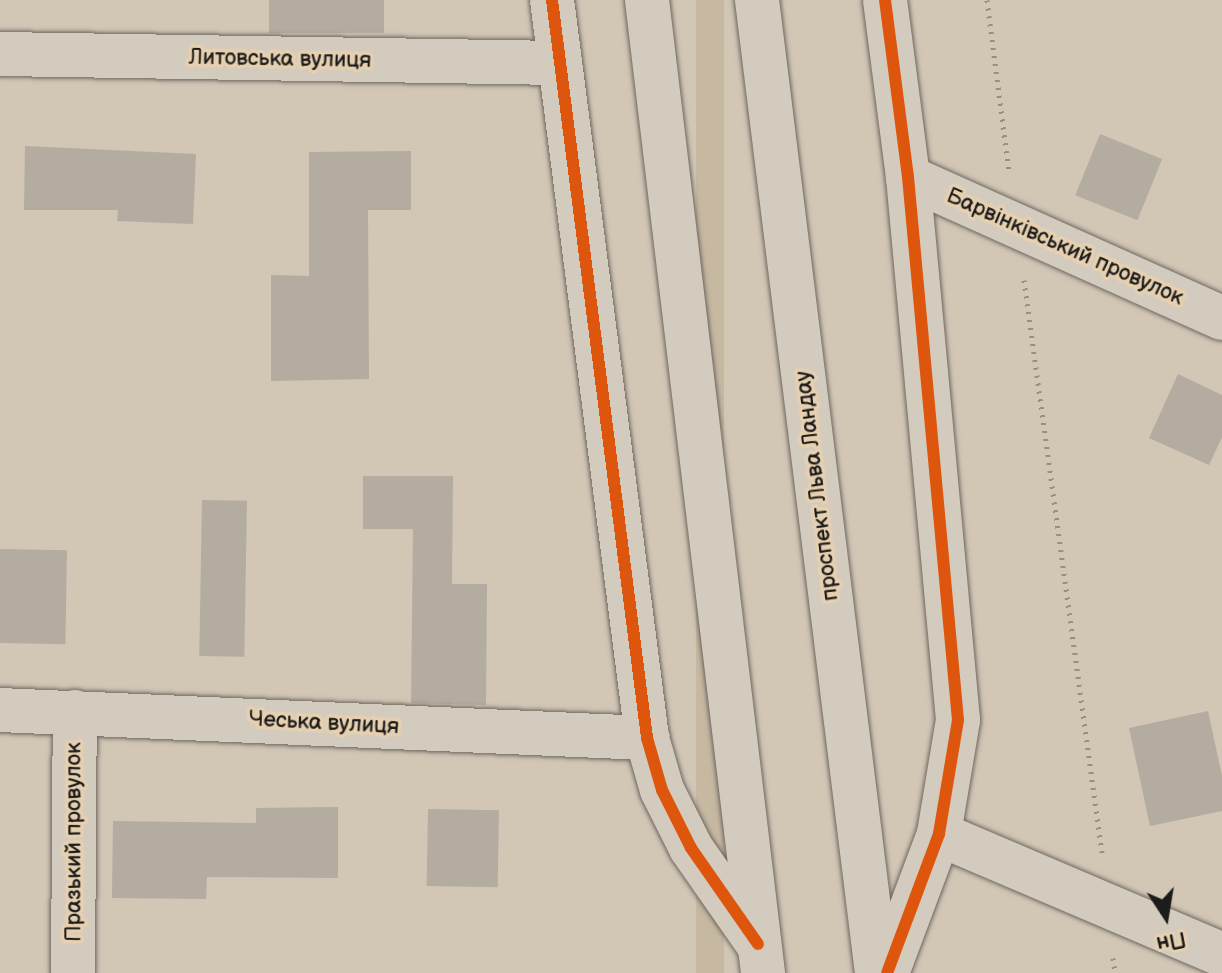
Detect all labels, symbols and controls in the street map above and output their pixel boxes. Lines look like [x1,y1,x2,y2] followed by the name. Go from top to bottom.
[188,44,372,74] street label: Литовська вулиця
[942,183,1188,311] street label: Барвінківський провулок
[790,369,844,603] street label: проспект Льва Ландау
[248,706,400,740] street label: Чеська вулиця
[61,742,87,942] street label: Празький провулок
[1126,877,1206,957] north arrow
[1154,925,1188,957] text: Пн

